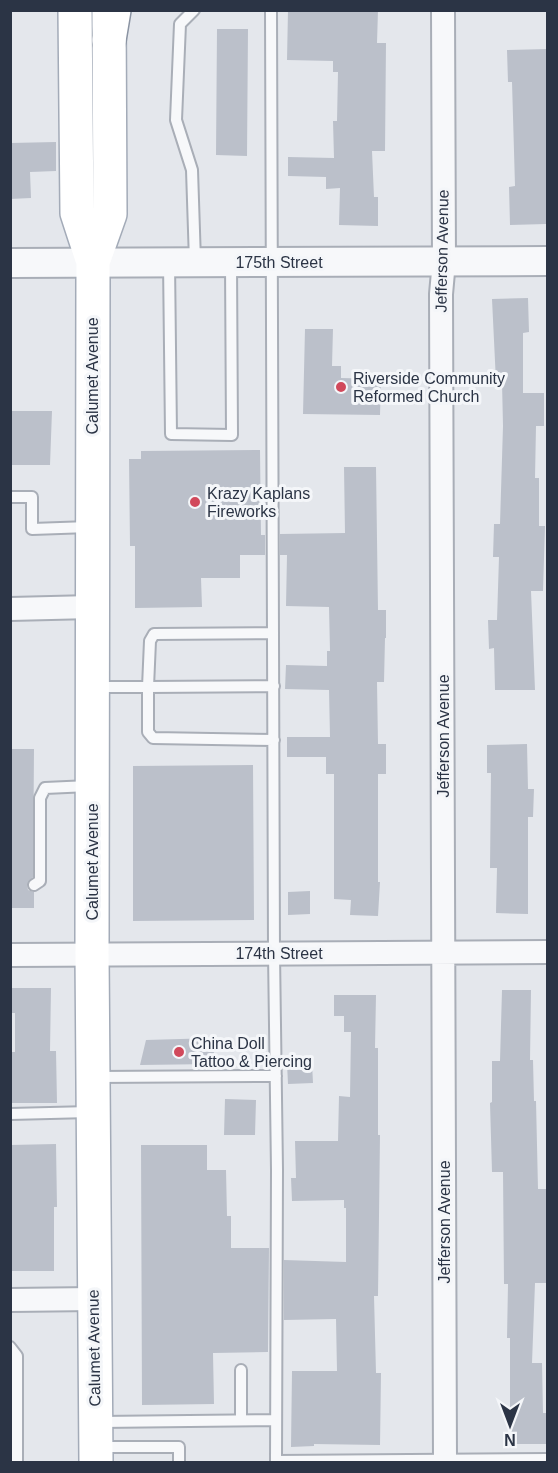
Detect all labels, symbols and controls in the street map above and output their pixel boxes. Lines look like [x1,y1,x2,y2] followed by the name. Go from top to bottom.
[432,189,452,313] street label: Jefferson Avenue
[235,254,323,271] street label: 175th Street
[84,317,101,435] street label: Calumet Avenue
[353,370,505,405] place label: Riverside Community Reformed Church
[334,380,348,394] marker: Riverside Community Reformed Church
[207,485,310,520] place label: Krazy Kaplans Fireworks
[188,495,202,509] marker: Krazy Kaplans Fireworks
[435,674,452,798] street label: Jefferson Avenue
[84,803,101,921] street label: Calumet Avenue
[235,945,323,962] street label: 174th Street
[191,1035,312,1070] place label: China Doll Tattoo & Piercing
[172,1045,186,1059] marker: China Doll Tattoo & Piercing
[436,1160,453,1284] street label: Jefferson Avenue
[84,1289,104,1407] street label: Calumet Avenue
[480,1395,540,1455] north arrow
[504,1431,516,1448] text: N

